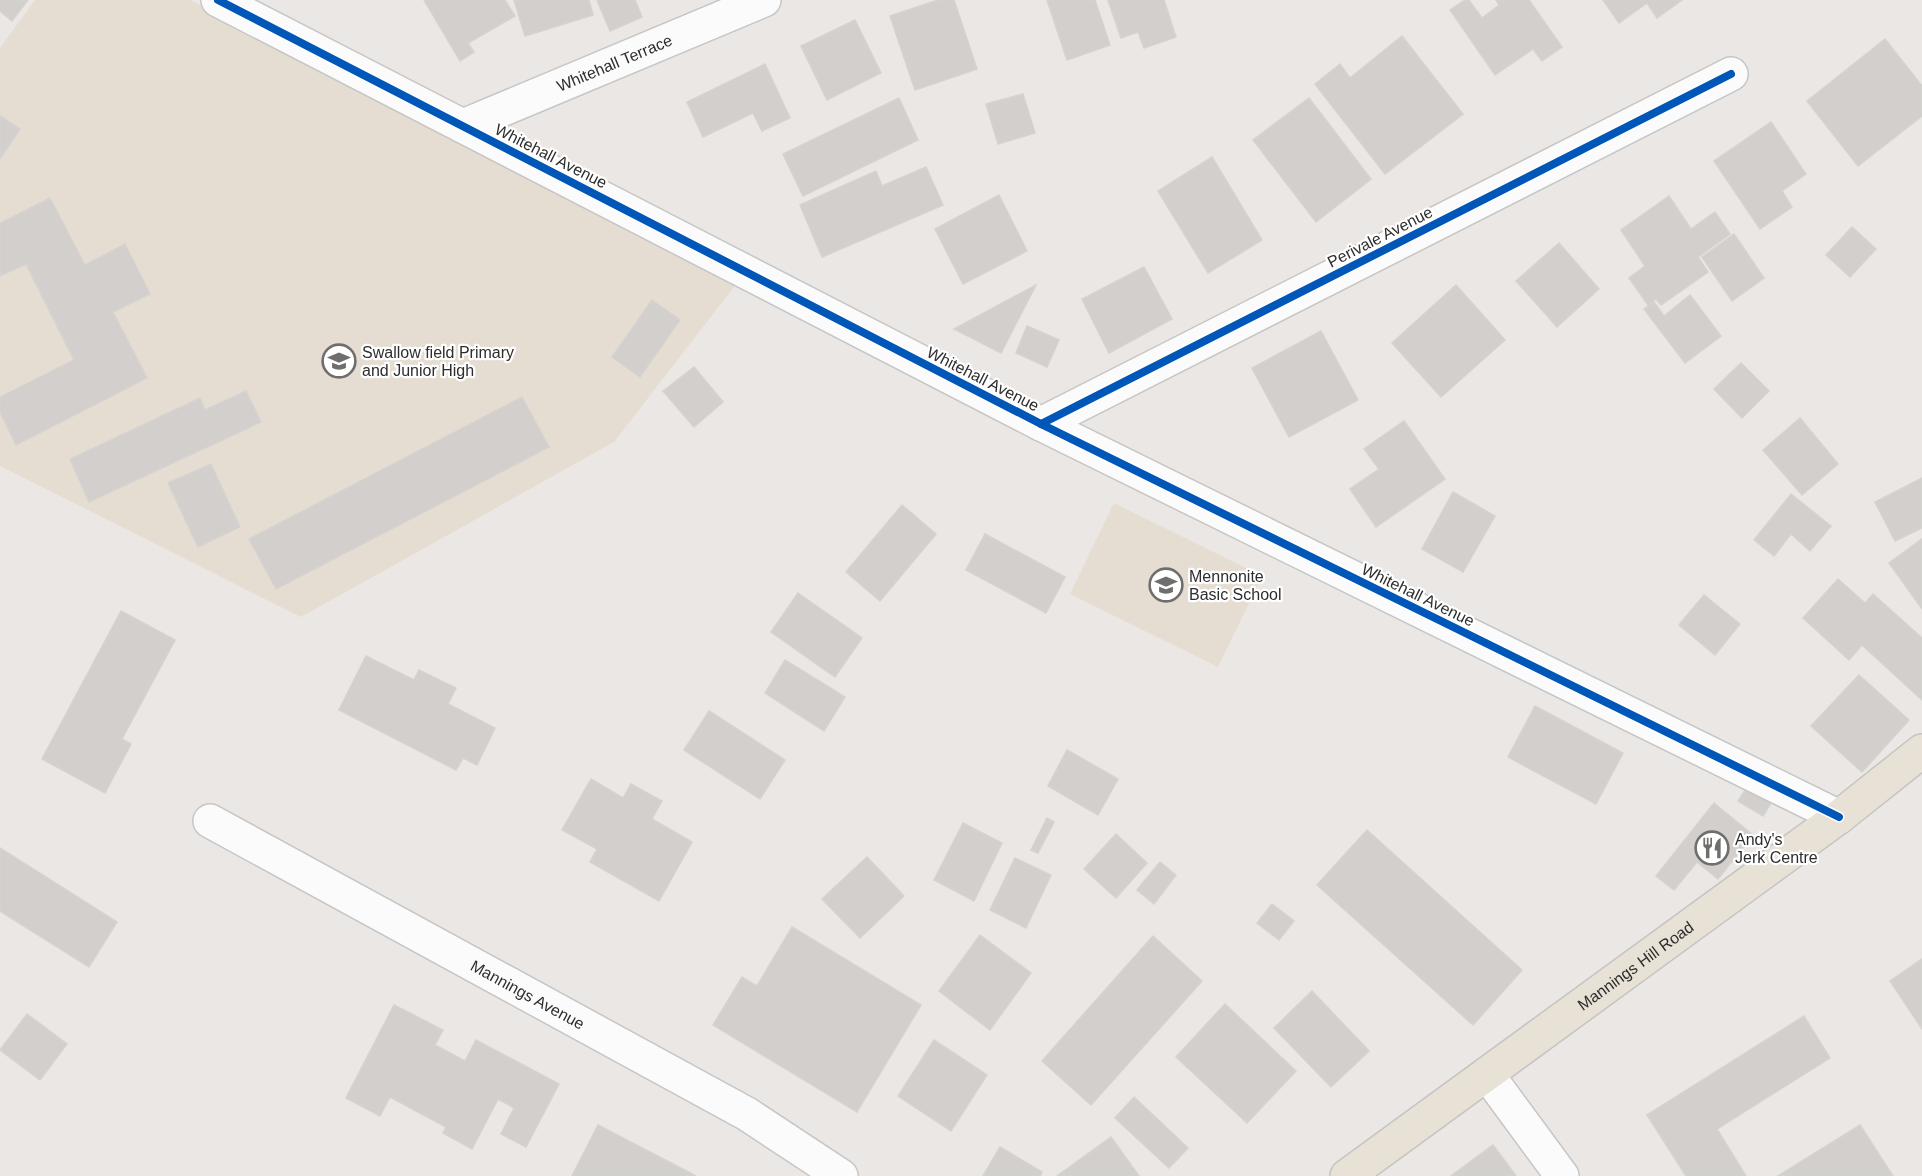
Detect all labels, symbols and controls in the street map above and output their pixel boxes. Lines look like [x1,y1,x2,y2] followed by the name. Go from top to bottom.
[554,31,675,94] street label: Whitehall Terrace
[492,120,610,192] street label: Whitehall Avenue
[1325,203,1435,271] street label: Perivale Avenue
[321,343,357,379] school or university icon: Swallow field Primary and Junior High
[924,343,1042,415] street label: Whitehall Avenue
[362,344,514,379] place label: Swallow field Primary and Junior High
[1359,560,1477,630] street label: Whitehall Avenue
[1148,567,1184,603] school or university icon: Mennonite Basic School
[1189,568,1282,603] place label: Mennonite Basic School
[1694,830,1730,866] restaurant icon: Andy's Jerk Centre
[1735,831,1818,866] place label: Andy's Jerk Centre
[1574,918,1696,1013] street label: Mannings Hill Road
[468,957,588,1032] street label: Mannings Avenue

